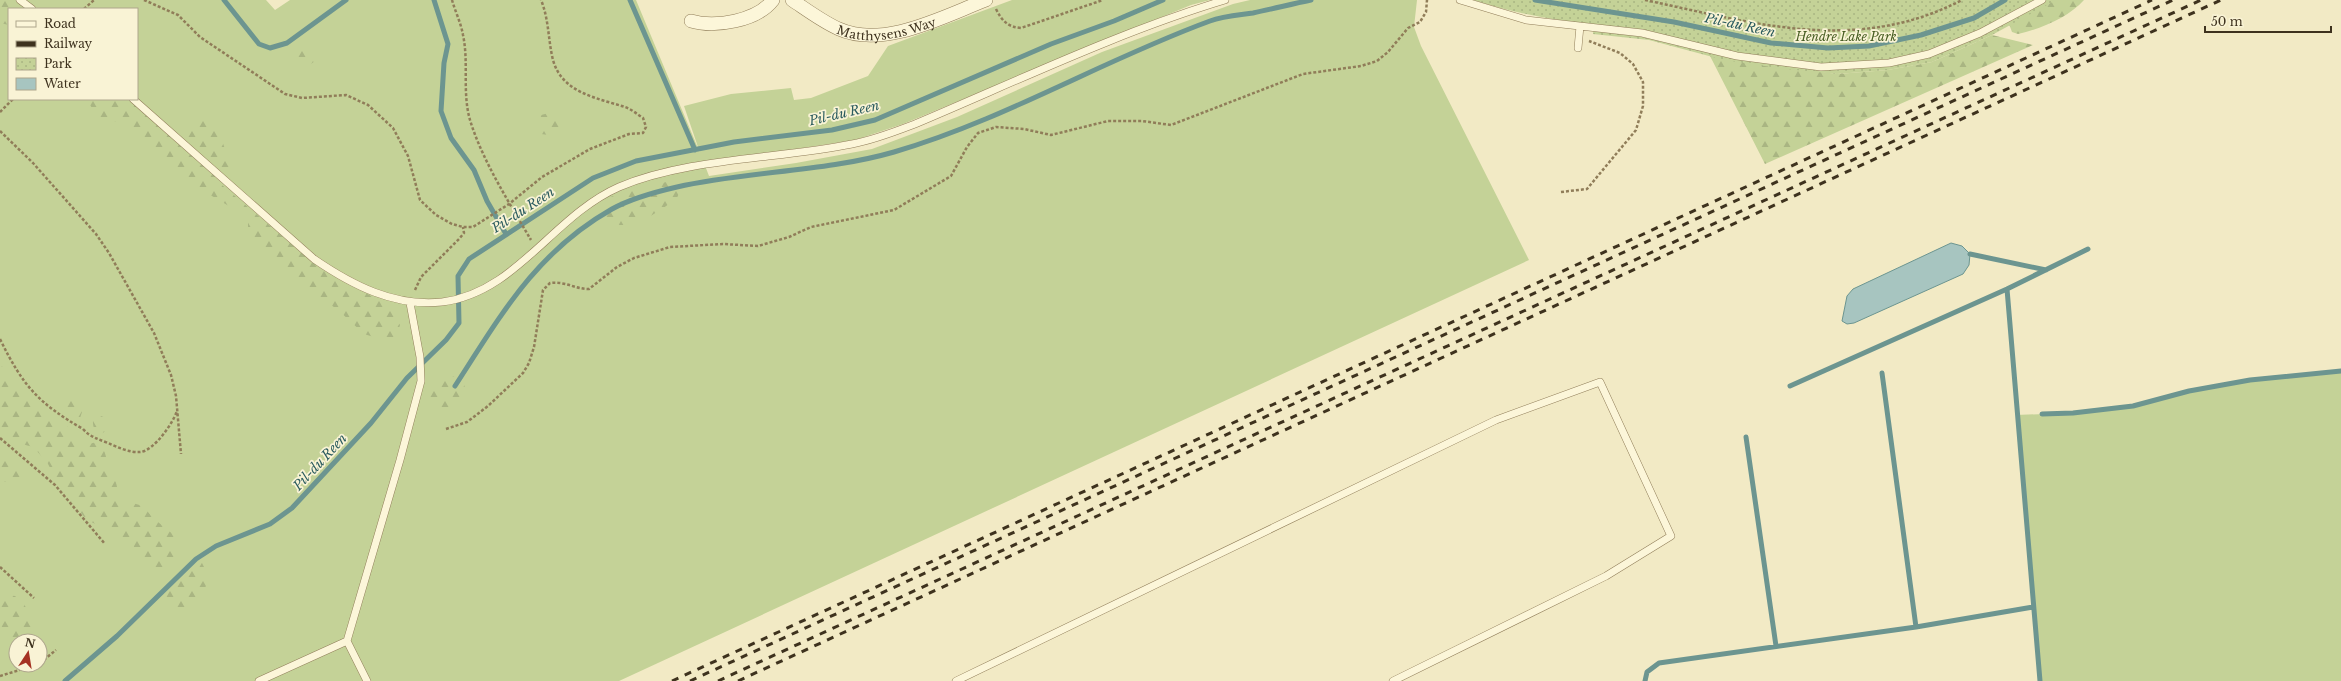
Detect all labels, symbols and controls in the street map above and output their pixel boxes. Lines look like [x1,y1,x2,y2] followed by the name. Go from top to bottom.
[8,8,138,100] legend
[2205,8,2331,34] scale bar
[1702,9,1777,41] water label: Pil-du Reen
[835,13,938,43] street label: Matthysens Way
[2211,14,2243,29] text: 50 m
[44,16,76,31] text: Road
[1794,29,1897,44] park label: Hendre Lake Park
[44,36,93,51] text: Railway
[44,56,72,71] text: Park
[43,76,81,91] text: Water
[806,97,881,130] water label: Pil-du Reen
[488,183,558,237] water label: Pil-du Reen
[289,430,351,495] water label: Pil-du Reen
[8,633,48,673] north arrow
[24,635,37,651] text: N

